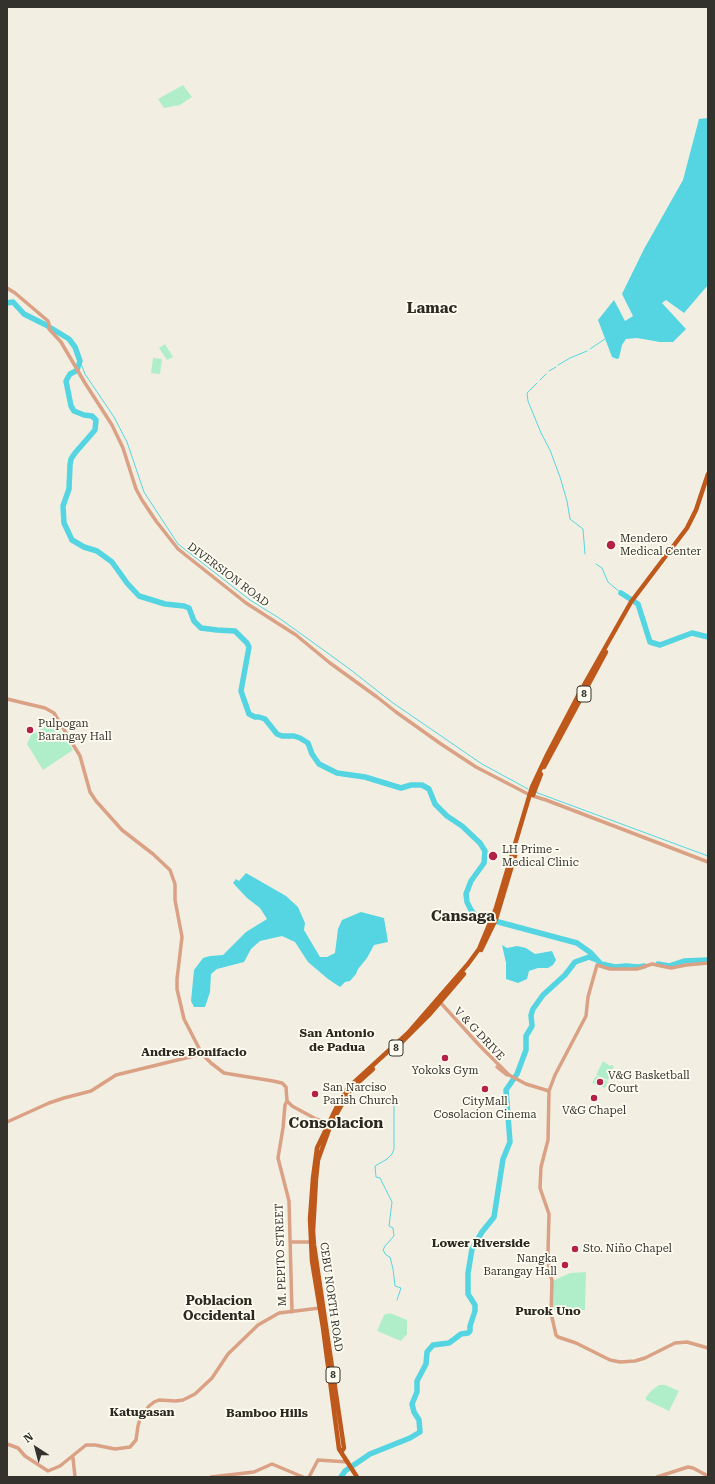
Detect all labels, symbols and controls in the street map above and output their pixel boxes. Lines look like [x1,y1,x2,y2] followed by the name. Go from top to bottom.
[407,300,457,318] district label: Lamac
[620,532,701,558] place label: Mendero Medical Center
[605,539,617,551] marker: Mendero Medical Center
[185,540,271,610] street label: DIVERSION ROAD
[577,686,591,702] road number: 8
[38,717,112,743] place label: Pulpogan Barangay Hall
[25,725,35,735] marker: Pulpogan Barangay Hall
[502,843,579,869] place label: LH Prime - Medical Clinic
[487,850,499,862] marker: LH Prime - Medical Clinic
[431,908,495,926] district label: Cansaga
[451,1005,507,1063] street label: V & G DRIVE
[300,1026,374,1054] district label: San Antonio de Padua
[389,1040,403,1056] road number: 8
[141,1045,247,1059] district label: Andres Bonifacio
[440,1053,450,1063] marker: Yokoks Gym
[412,1064,478,1078] place label: Yokoks Gym
[608,1069,690,1095] place label: V&G Basketball Court
[595,1077,605,1087] marker: V&G Basketball Court
[323,1081,398,1107] place label: San Narciso Parish Church
[480,1084,490,1094] marker: CityMall Cosolacion Cinema
[310,1089,320,1099] marker: San Narciso Parish Church
[589,1093,599,1103] marker: V&G Chapel
[434,1095,536,1121] place label: CityMall Cosolacion Cinema
[562,1104,626,1118] place label: V&G Chapel
[289,1115,383,1133] district label: Consolacion
[273,1203,289,1307] street label: M. PEPITO STREET
[432,1236,530,1250] district label: Lower Riverside
[317,1241,345,1353] street label: CEBU NORTH ROAD
[583,1242,672,1256] place label: Sto. Niño Chapel
[570,1244,580,1254] marker: Sto. Niño Chapel
[483,1252,557,1278] place label: Nangka Barangay Hall
[560,1260,570,1270] marker: Nangka Barangay Hall
[183,1293,255,1324] district label: Poblacion Occidental
[515,1304,581,1318] district label: Purok Uno
[326,1367,340,1383] road number: 8
[110,1405,174,1419] district label: Katugasan
[226,1406,308,1420] district label: Bamboo Hills
[16,1428,56,1468] north arrow
[21,1430,36,1446] text: N

